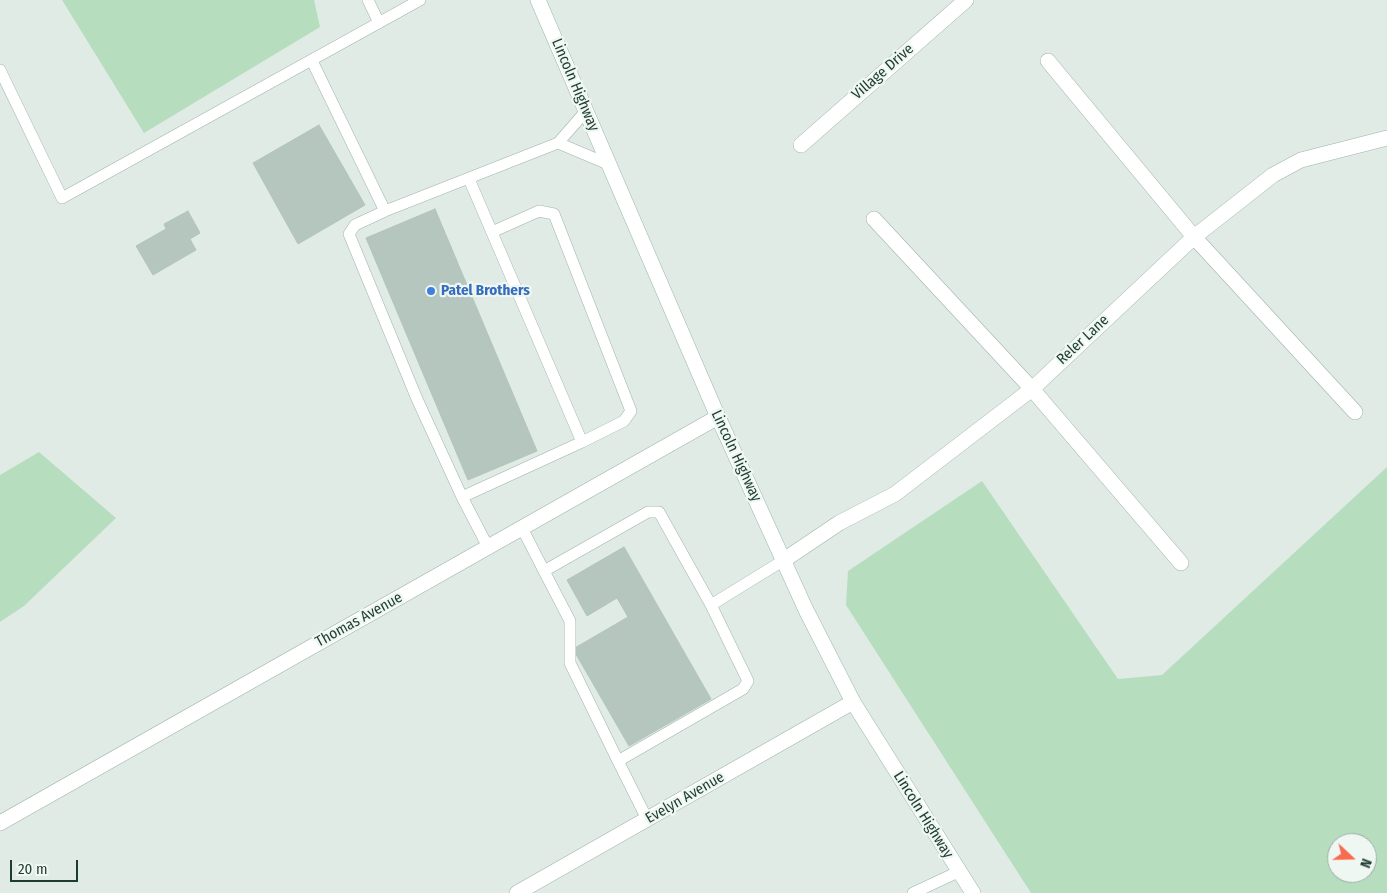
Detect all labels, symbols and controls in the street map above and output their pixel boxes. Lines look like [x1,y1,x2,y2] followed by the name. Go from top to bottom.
[547,36,603,134] street label: Lincoln Highway
[848,40,918,104] street label: Village Drive
[441,282,530,300] place label: Patel Brothers
[425,285,437,297] marker: Patel Brothers
[1053,311,1113,369] street label: Reler Lane
[707,407,765,505] street label: Lincoln Highway
[312,589,406,651] street label: Thomas Avenue
[642,768,728,828] street label: Evelyn Avenue
[889,768,957,862] street label: Lincoln Highway
[1327,833,1377,883] north arrow
[12,850,80,882] scale bar
[1356,856,1375,870] text: N
[18,860,48,878] text: 20 m

